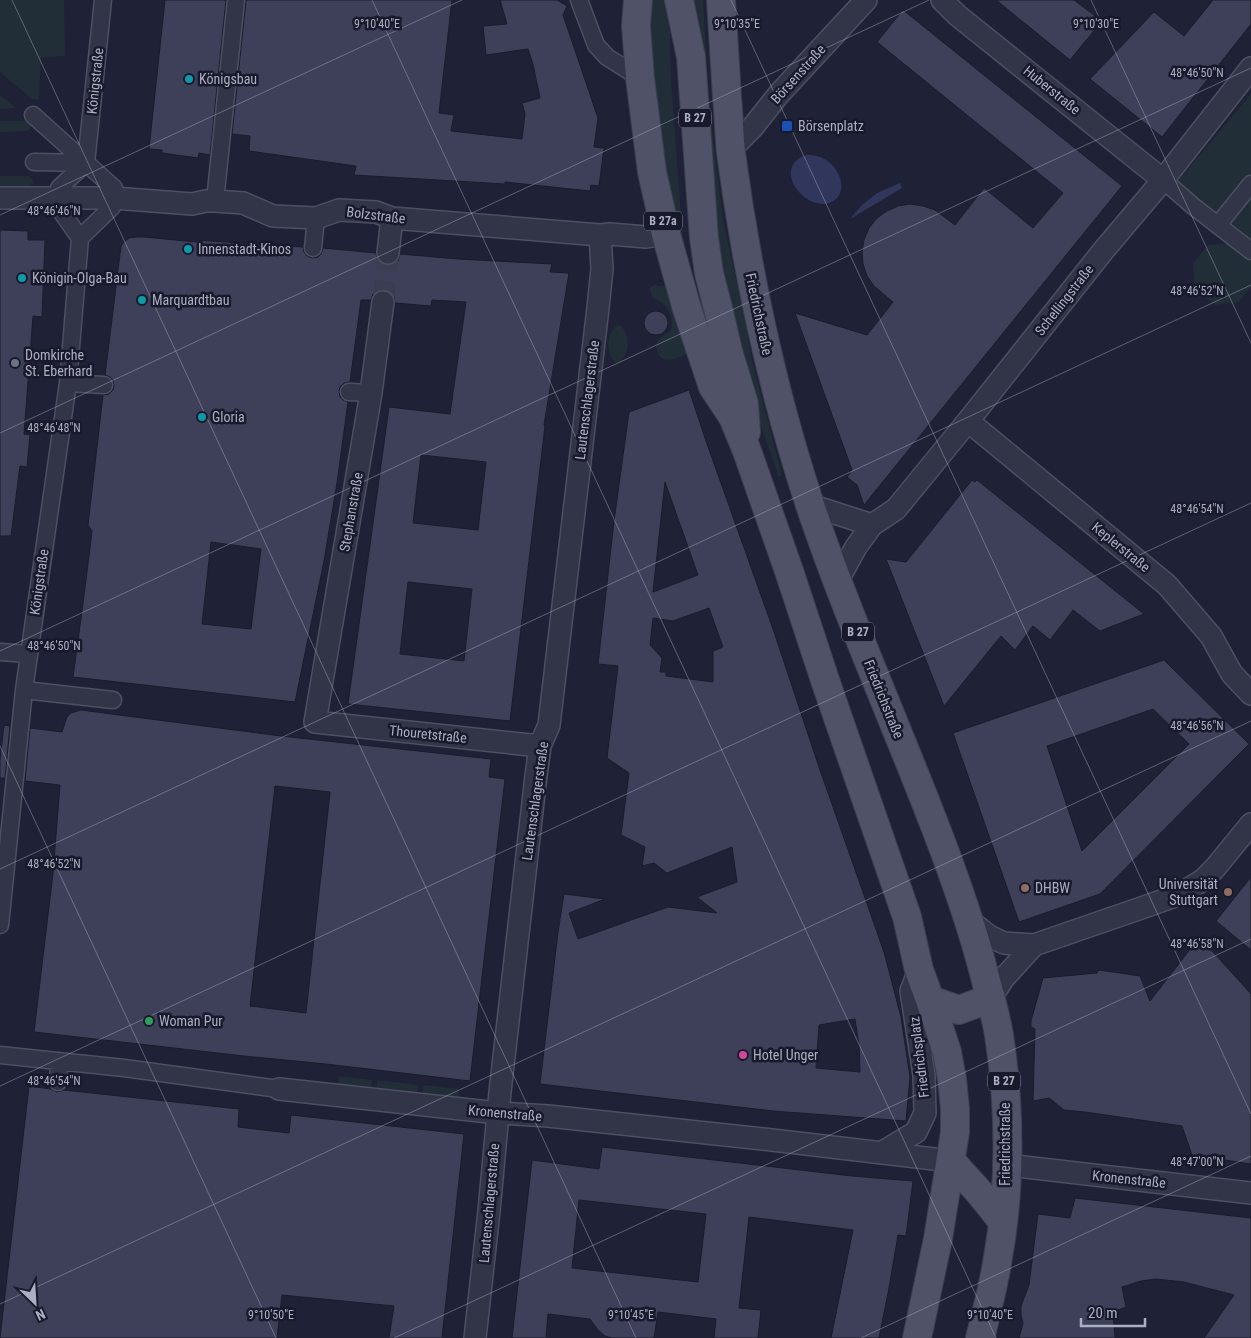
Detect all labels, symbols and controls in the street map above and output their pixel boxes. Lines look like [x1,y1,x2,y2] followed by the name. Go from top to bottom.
[354,17,400,31] text: 9°10'40"E
[714,17,760,31] text: 9°10'35"E
[1073,17,1119,31] text: 9°10'30"E
[767,41,829,107] street label: Börsenstraße
[84,47,106,115] street label: Königstraße
[1020,62,1084,118] street label: Huberstraße
[1170,66,1224,80] text: 48°46'50"N
[199,71,257,87] place label: Königsbau
[183,73,195,85] marker: Königsbau
[679,109,711,128] road number: B 27
[798,118,864,134] place label: Börsenplatz
[780,119,794,133] marker: Börsenplatz
[346,203,407,227] street label: Bolzstraße
[27,204,81,218] text: 48°46'46"N
[644,212,682,230] road number: B 27a
[198,241,291,257] place label: Innenstadt-Kinos
[182,243,194,255] marker: Innenstadt-Kinos
[1031,261,1097,339] street label: Schellingstraße
[32,270,127,286] place label: Königin-Olga-Bau
[16,272,28,284] marker: Königin-Olga-Bau
[743,272,776,357] street label: Friedrichstraße
[1170,284,1224,298] text: 48°46'52"N
[152,292,230,308] place label: Marquardtbau
[136,294,148,306] marker: Marquardtbau
[572,339,602,461] street label: Lautenschlagerstraße
[25,347,93,379] place label: Domkirche St. Eberhard
[9,357,21,369] marker: Domkirche St. Eberhard
[212,409,245,425] place label: Gloria
[196,411,208,423] marker: Gloria
[27,421,81,435] text: 48°46'48"N
[336,471,366,553] street label: Stephanstraße
[1170,502,1224,516] text: 48°46'54"N
[1089,519,1154,576] street label: Keplerstraße
[26,548,52,616] street label: Königstraße
[842,622,874,642] road number: B 27
[27,639,81,653] text: 48°46'50"N
[861,657,907,741] street label: Friedrichstraße
[1170,719,1224,733] text: 48°46'56"N
[388,722,468,746] street label: Thouretstraße
[519,740,551,862] street label: Lautenschlagerstraße
[27,857,81,871] text: 48°46'52"N
[1159,876,1218,908] place label: Universität Stuttgart
[1035,880,1070,896] place label: DHBW
[1019,882,1031,894] marker: DHBW
[1222,886,1234,898] marker: Universität Stuttgart
[1170,937,1224,951] text: 48°46'58"N
[159,1013,223,1029] place label: Woman Pur
[143,1015,155,1027] marker: Woman Pur
[906,1015,932,1099] street label: Friedrichsplatz
[753,1047,818,1063] place label: Hotel Unger
[737,1049,749,1061] marker: Hotel Unger
[988,1072,1020,1090] road number: B 27
[27,1074,81,1088] text: 48°46'54"N
[467,1102,543,1124] street label: Kronenstraße
[997,1102,1013,1186] street label: Friedrichstraße
[476,1142,502,1263] street label: Lautenschlagerstraße
[1170,1155,1224,1169] text: 48°47'00"N
[1091,1167,1167,1191] street label: Kronenstraße
[10,1278,60,1328] north arrow
[1081,1296,1145,1328] scale bar
[1088,1304,1118,1322] text: 20 m
[33,1306,48,1324] text: N
[248,1308,294,1322] text: 9°10'50"E
[608,1308,654,1322] text: 9°10'45"E
[967,1308,1013,1322] text: 9°10'40"E

